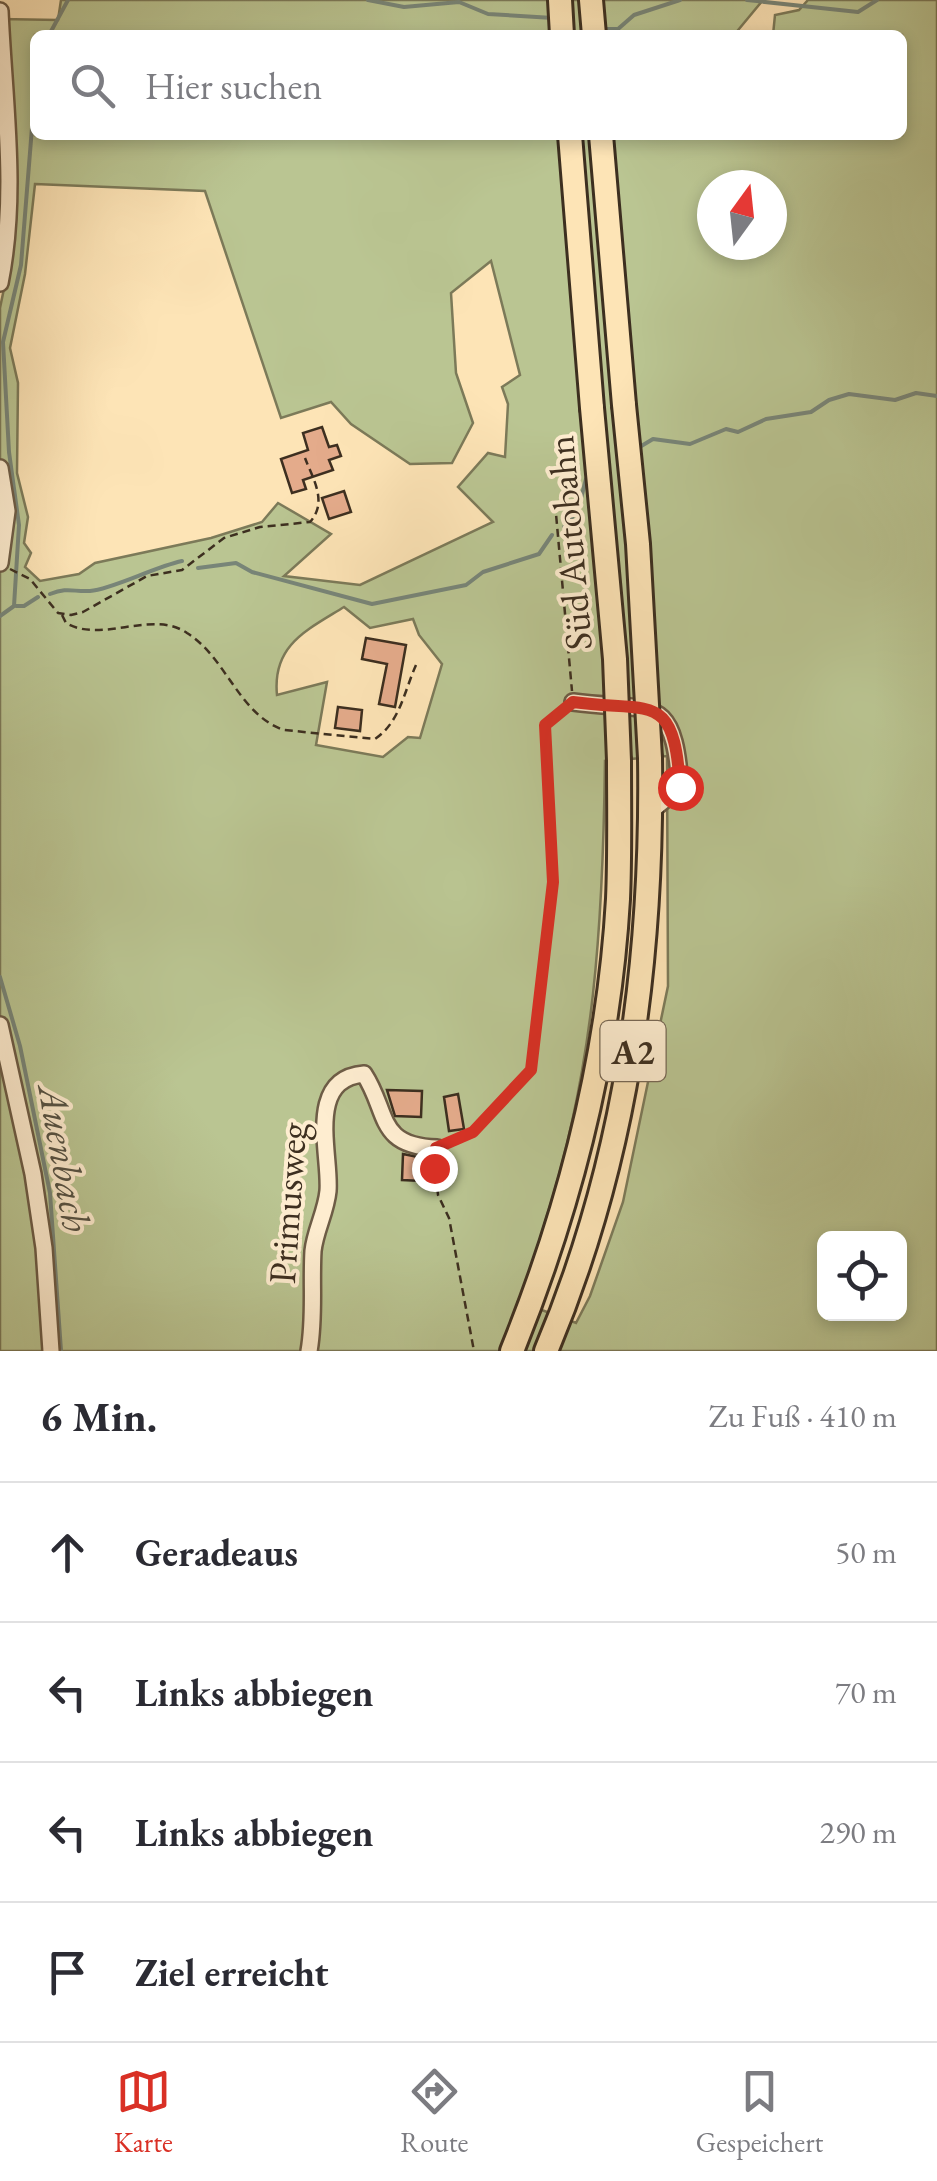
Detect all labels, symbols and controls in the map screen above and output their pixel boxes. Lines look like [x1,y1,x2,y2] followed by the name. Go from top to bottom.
[30,30,907,140] search box
[65,58,120,113] icon: search
[145,61,322,110] text: Hier suchen
[697,170,787,260] north arrow
[535,434,603,652] street label: Süd Autobahn
[658,765,704,811] route start
[600,1021,666,1081] road number: A2
[26,1077,104,1236] water label: Auenbach
[257,1120,317,1285] street label: Primusweg
[412,1146,458,1192] route end
[817,1231,907,1321] map controls
[817,1231,907,1321] button: locate
[40,1389,157,1444] text: 6 Min.
[708,1395,897,1437] text: Zu Fuß · 410 m
[40,1525,95,1580] icon: ahead
[135,1528,298,1577] text: Geradeaus
[835,1531,897,1573] text: 50 m
[40,1665,95,1720] icon: left
[135,1668,373,1717] text: Links abbiegen
[835,1671,897,1713] text: 70 m
[40,1805,95,1860] icon: left
[135,1808,373,1857] text: Links abbiegen
[820,1811,897,1853] text: 290 m
[40,1945,95,2000] icon: arrive
[135,1948,329,1997] text: Ziel erreicht
[114,2064,173,2160] tab: Karte
[400,2064,469,2160] tab: Route
[696,2064,823,2160] tab: Gespeichert

